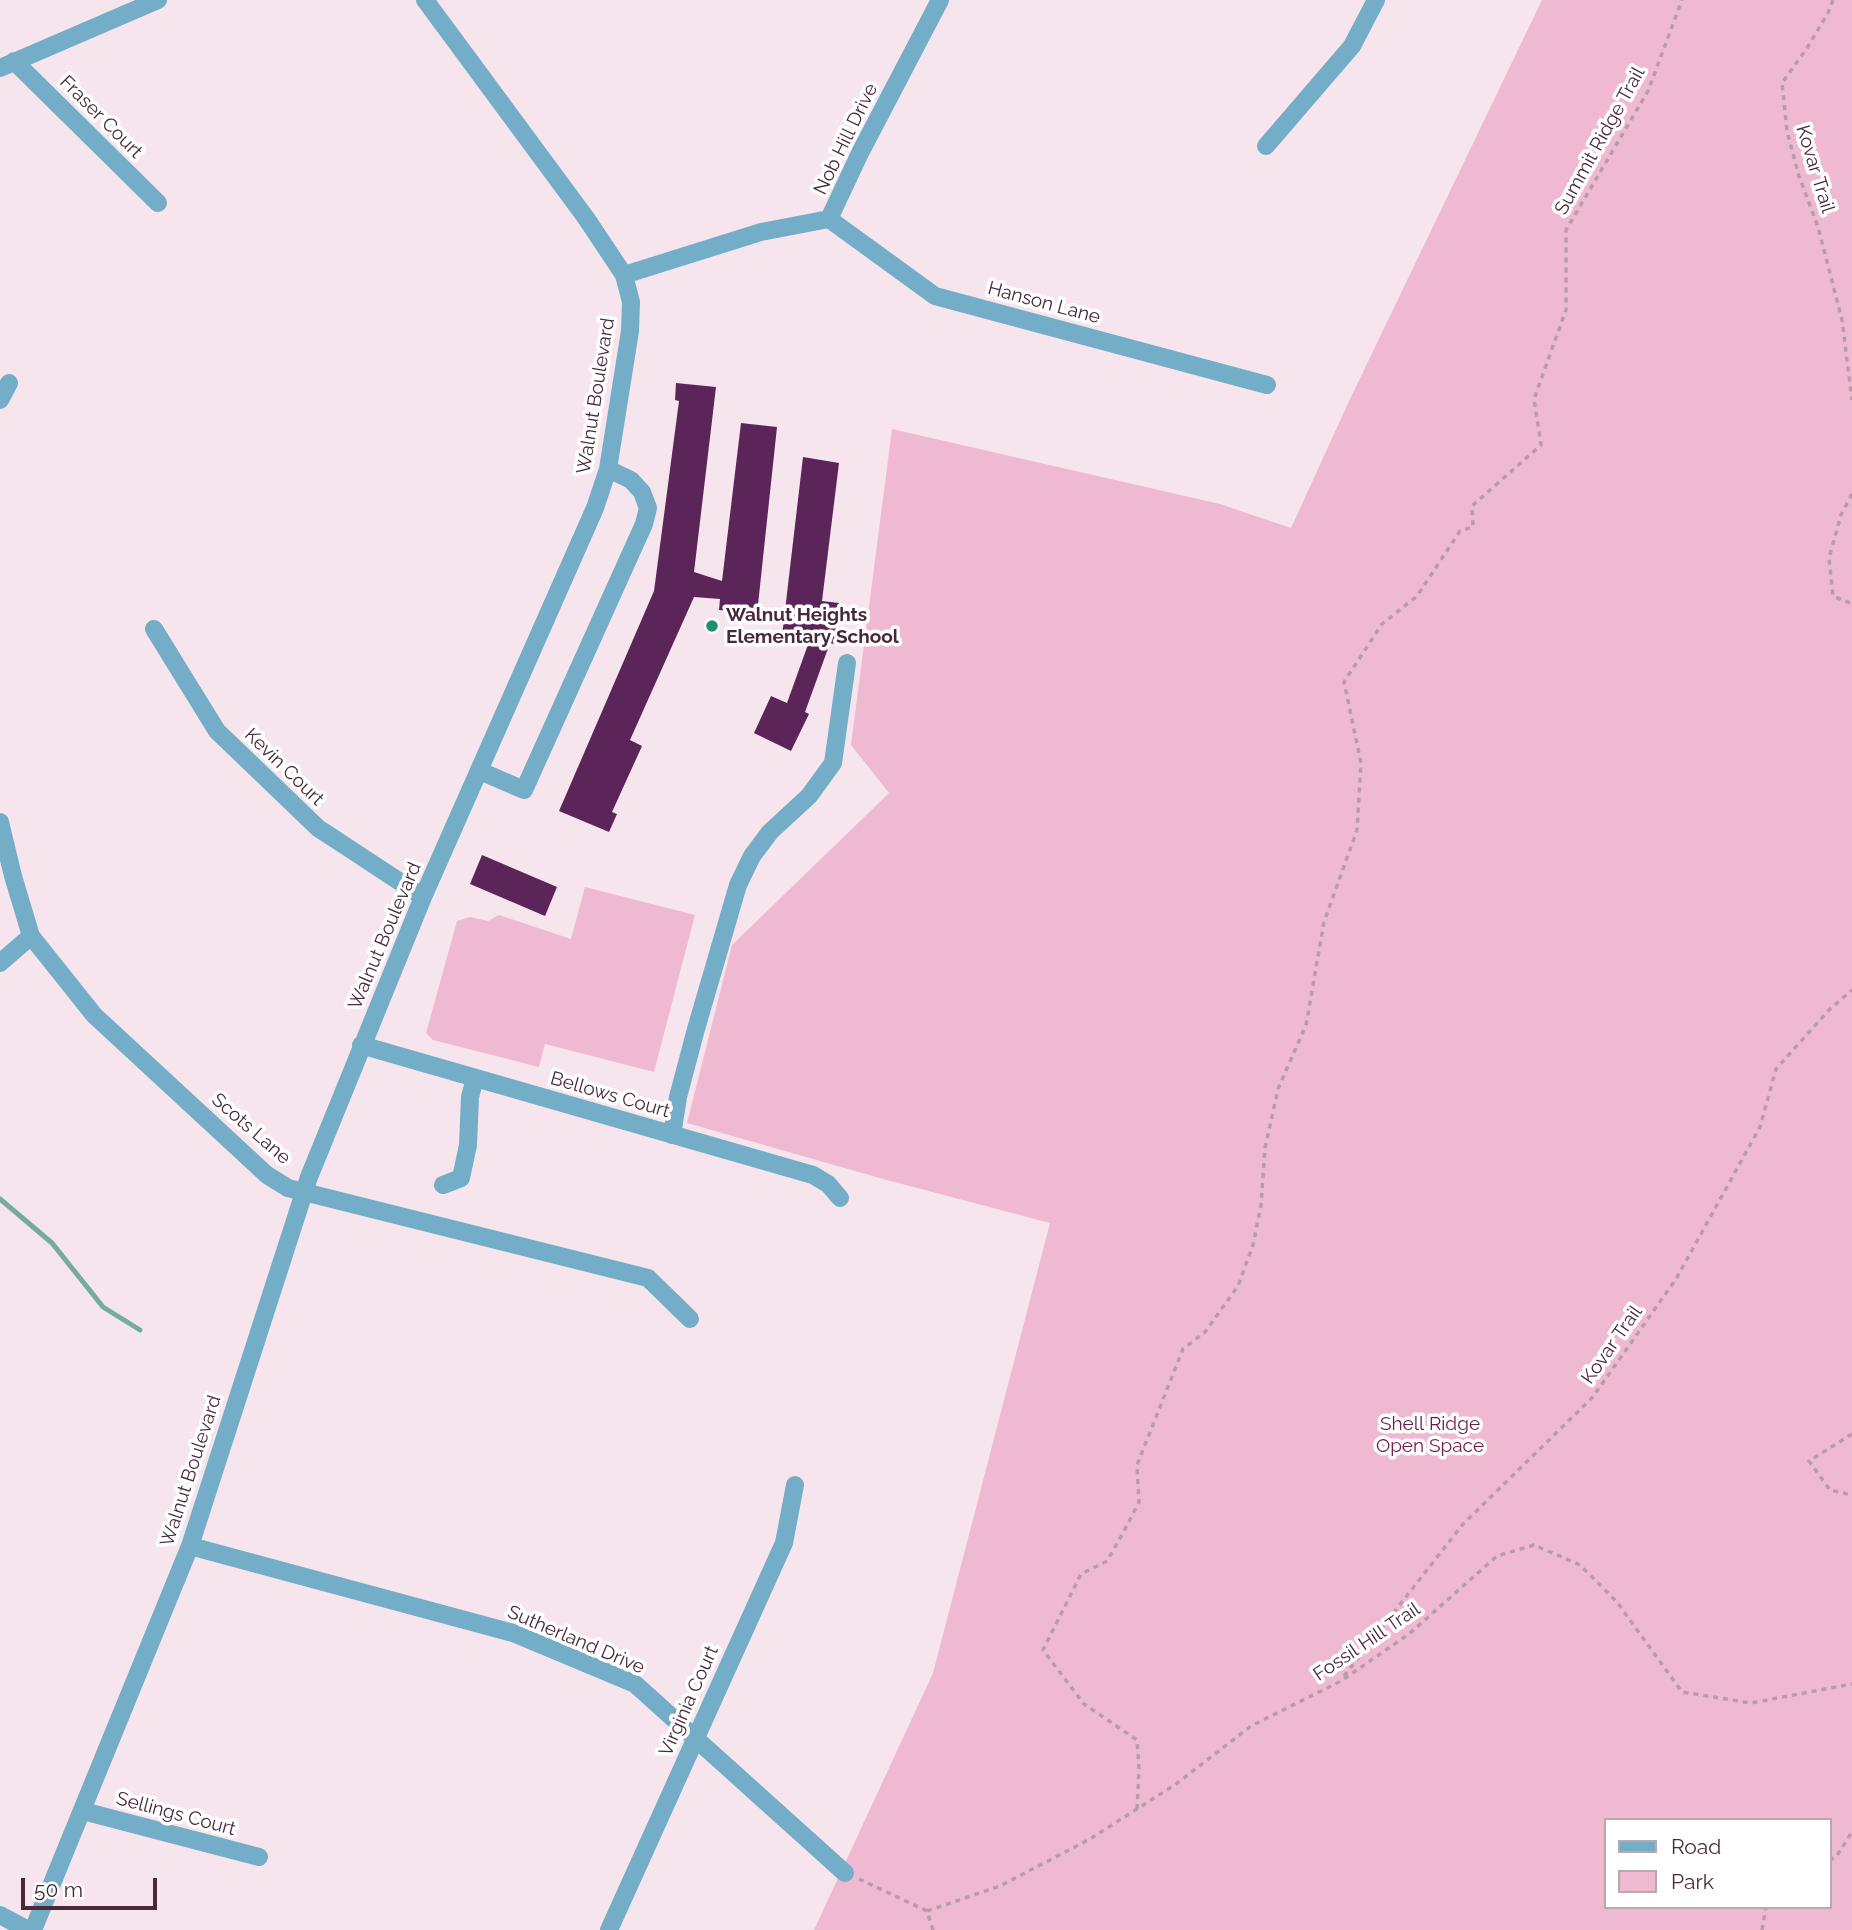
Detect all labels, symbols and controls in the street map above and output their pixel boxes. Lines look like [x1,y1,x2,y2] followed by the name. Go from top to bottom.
[1550,63,1650,219] street label: Summit Ridge Trail
[55,71,147,163] street label: Fraser Court
[809,80,883,198] street label: Nob Hill Drive
[1791,122,1839,216] street label: Kovar Trail
[985,277,1103,329] street label: Hanson Lane
[572,316,620,476] street label: Walnut Boulevard
[726,604,899,648] place label: Walnut Heights Elementary School
[704,618,720,634] marker: Walnut Heights Elementary School
[240,724,328,810] street label: Kevin Court
[344,859,426,1013] street label: Walnut Boulevard
[548,1067,672,1123] street label: Bellows Court
[207,1089,295,1169] street label: Scots Lane
[1577,1301,1647,1389] street label: Kovar Trail
[156,1392,226,1550] street label: Walnut Boulevard
[1376,1413,1484,1457] park label: Shell Ridge Open Space
[1309,1598,1425,1686] street label: Fossil Hill Trail
[504,1601,648,1679] street label: Sutherland Drive
[655,1642,723,1760] street label: Virginia Court
[114,1787,238,1841] street label: Sellings Court
[1604,1818,1831,1909] legend
[1671,1834,1721,1859] text: Road
[24,1864,161,1908] scale bar
[1671,1869,1714,1894] text: Park
[34,1877,83,1902] text: 50 m

